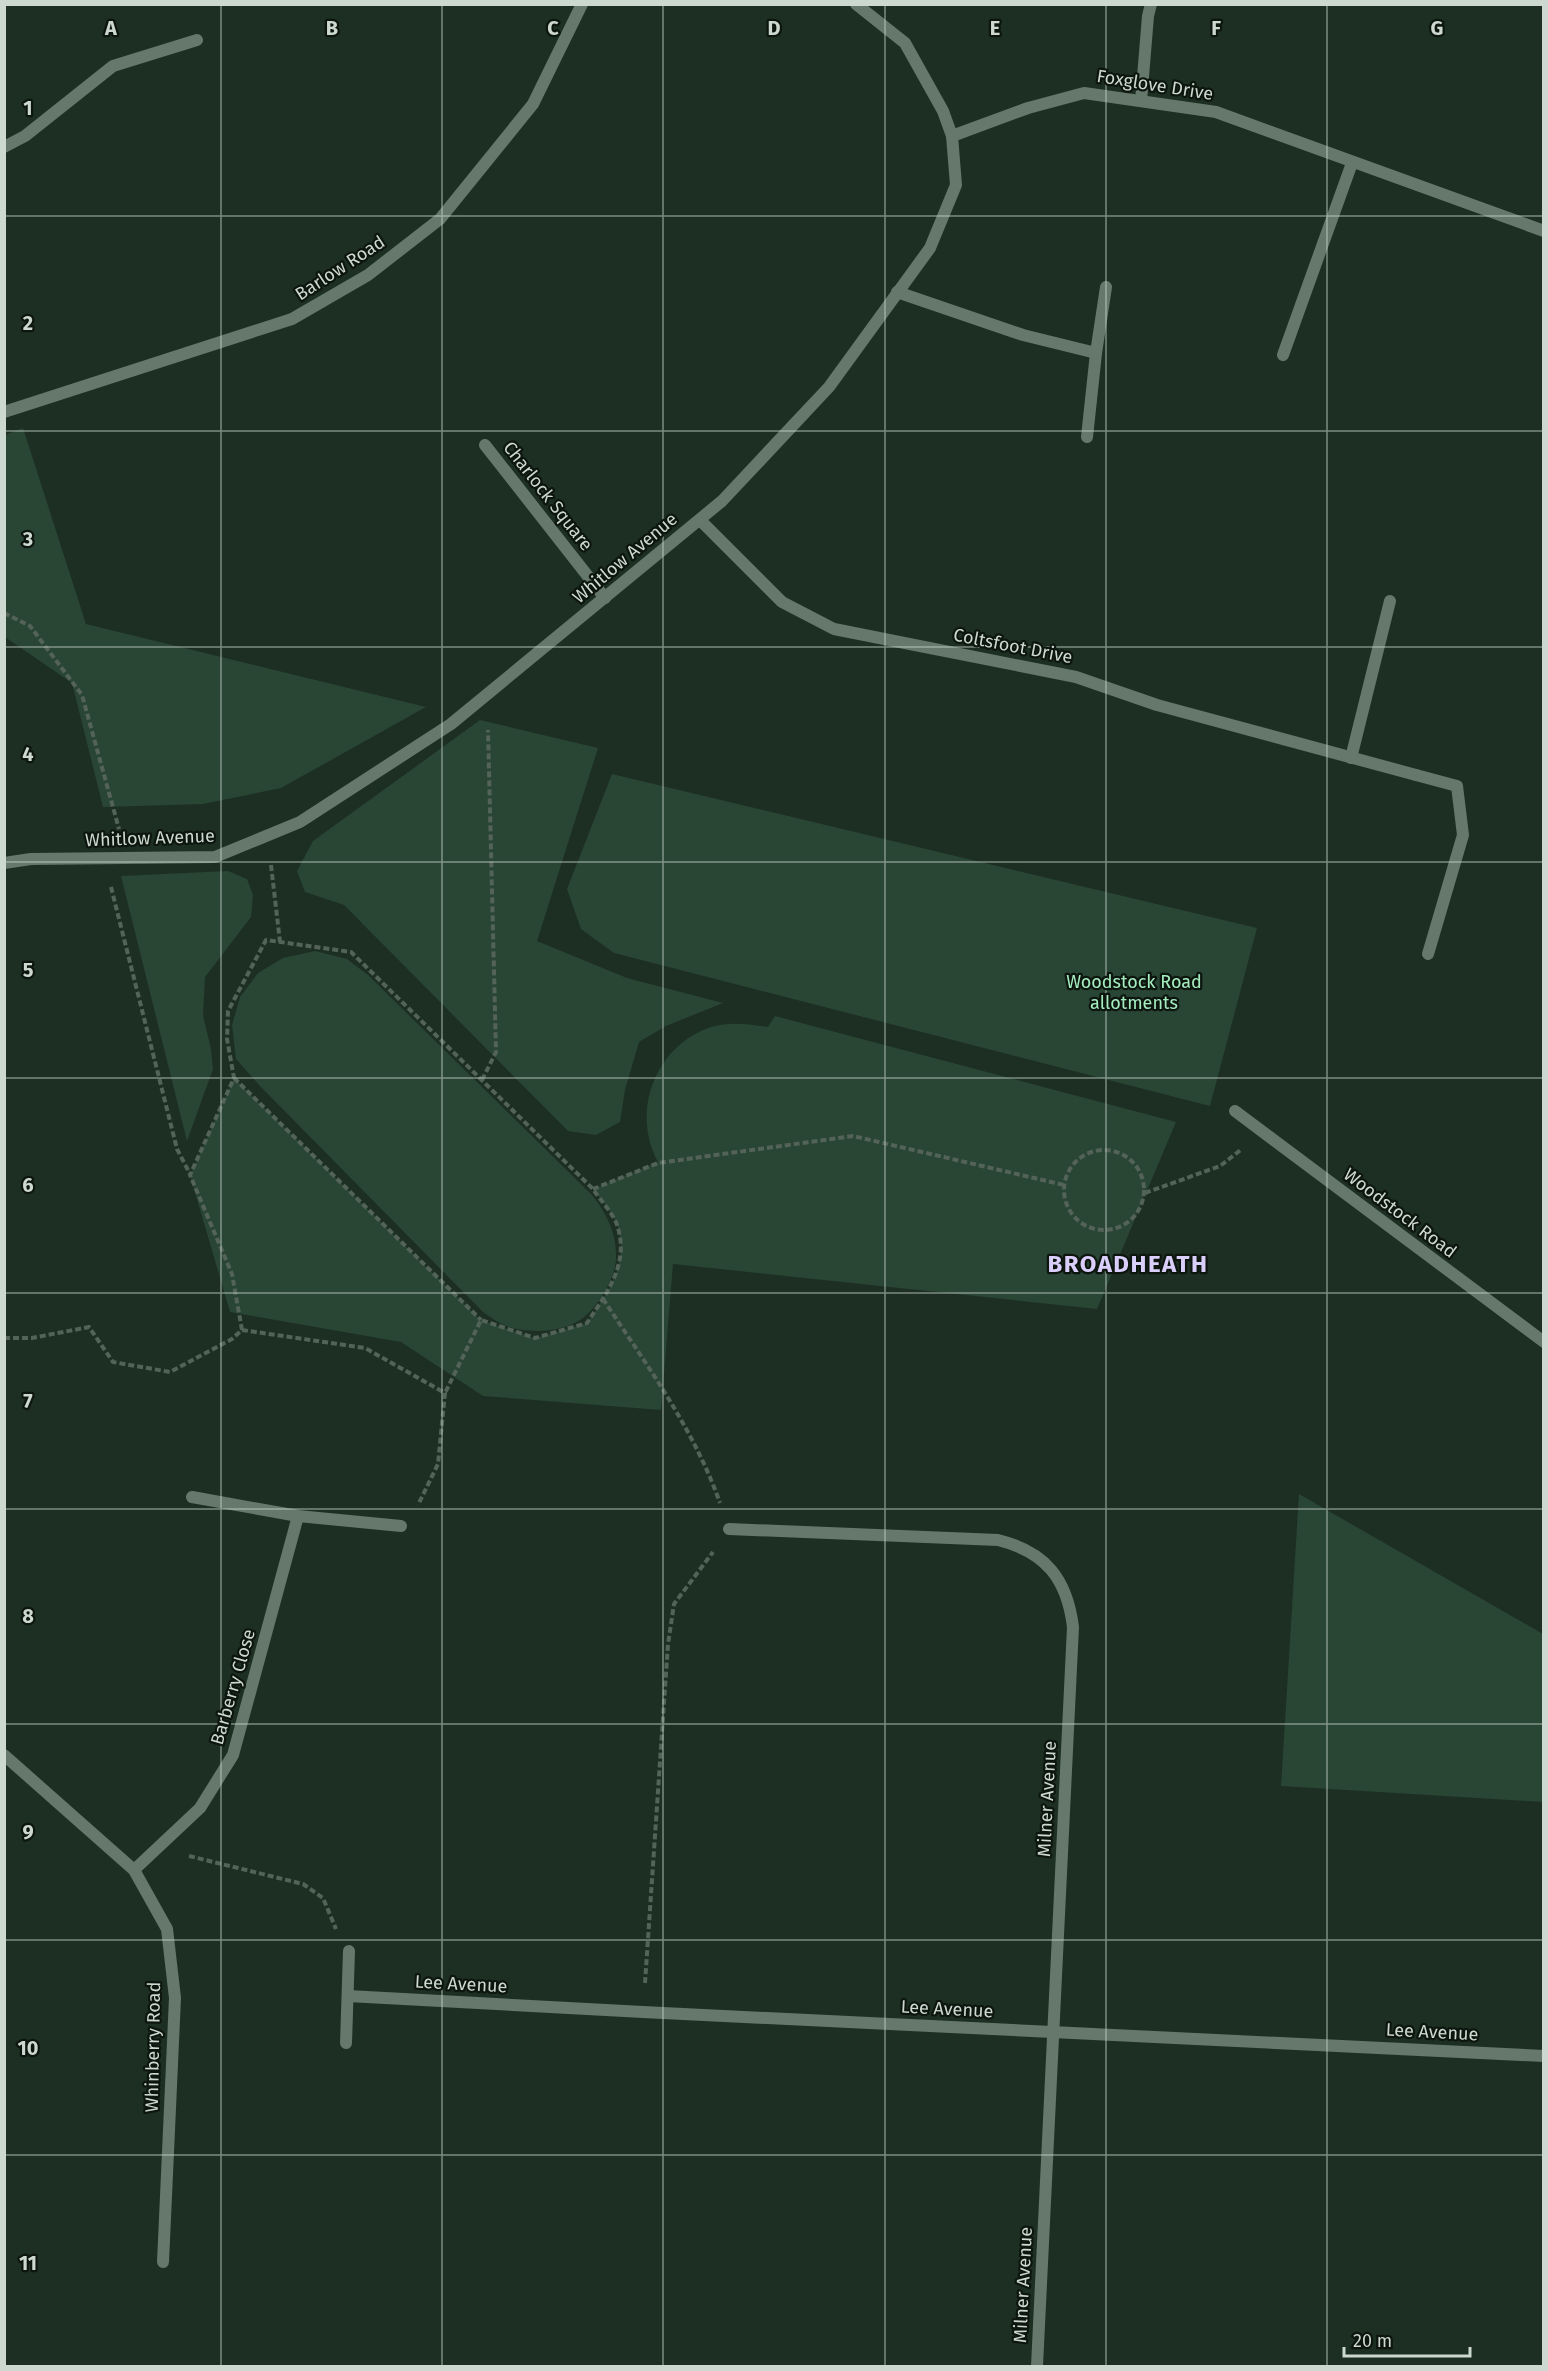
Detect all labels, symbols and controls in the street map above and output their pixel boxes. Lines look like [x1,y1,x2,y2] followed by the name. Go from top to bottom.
[104,16,118,40] text: A
[326,16,338,40] text: B
[547,16,559,40] text: C
[767,16,781,40] text: D
[990,16,1000,40] text: E
[1211,16,1221,40] text: F
[1431,16,1443,40] text: G
[1095,65,1215,105] street label: Foxglove Drive
[23,96,33,120] text: 1
[291,231,389,305] street label: Barlow Road
[23,311,33,335] text: 2
[499,437,597,555] street label: Charlock Square
[568,508,682,608] street label: Whitlow Avenue
[22,527,33,551] text: 3
[952,624,1074,668] street label: Coltsfoot Drive
[22,742,34,766] text: 4
[85,825,215,851] street label: Whitlow Avenue
[23,958,34,982] text: 5
[1066,971,1202,1014] park label: Woodstock Road allotments
[1339,1163,1461,1263] street label: Woodstock Road
[22,1173,34,1197] text: 6
[1048,1250,1208,1278] district label: BROADHEATH
[23,1389,33,1413] text: 7
[22,1604,34,1628] text: 8
[206,1627,260,1747] street label: Barberry Close
[1033,1740,1061,1858] street label: Milner Avenue
[22,1820,34,1844] text: 9
[414,1971,508,1997] street label: Lee Avenue
[141,1982,165,2112] street label: Whinberry Road
[900,1996,994,2022] street label: Lee Avenue
[1385,2019,1479,2045] street label: Lee Avenue
[18,2036,38,2060] text: 10
[1009,2226,1037,2344] street label: Milner Avenue
[19,2251,37,2275] text: 11
[1344,2320,1470,2358] scale bar
[1353,2330,1392,2352] text: 20 m

